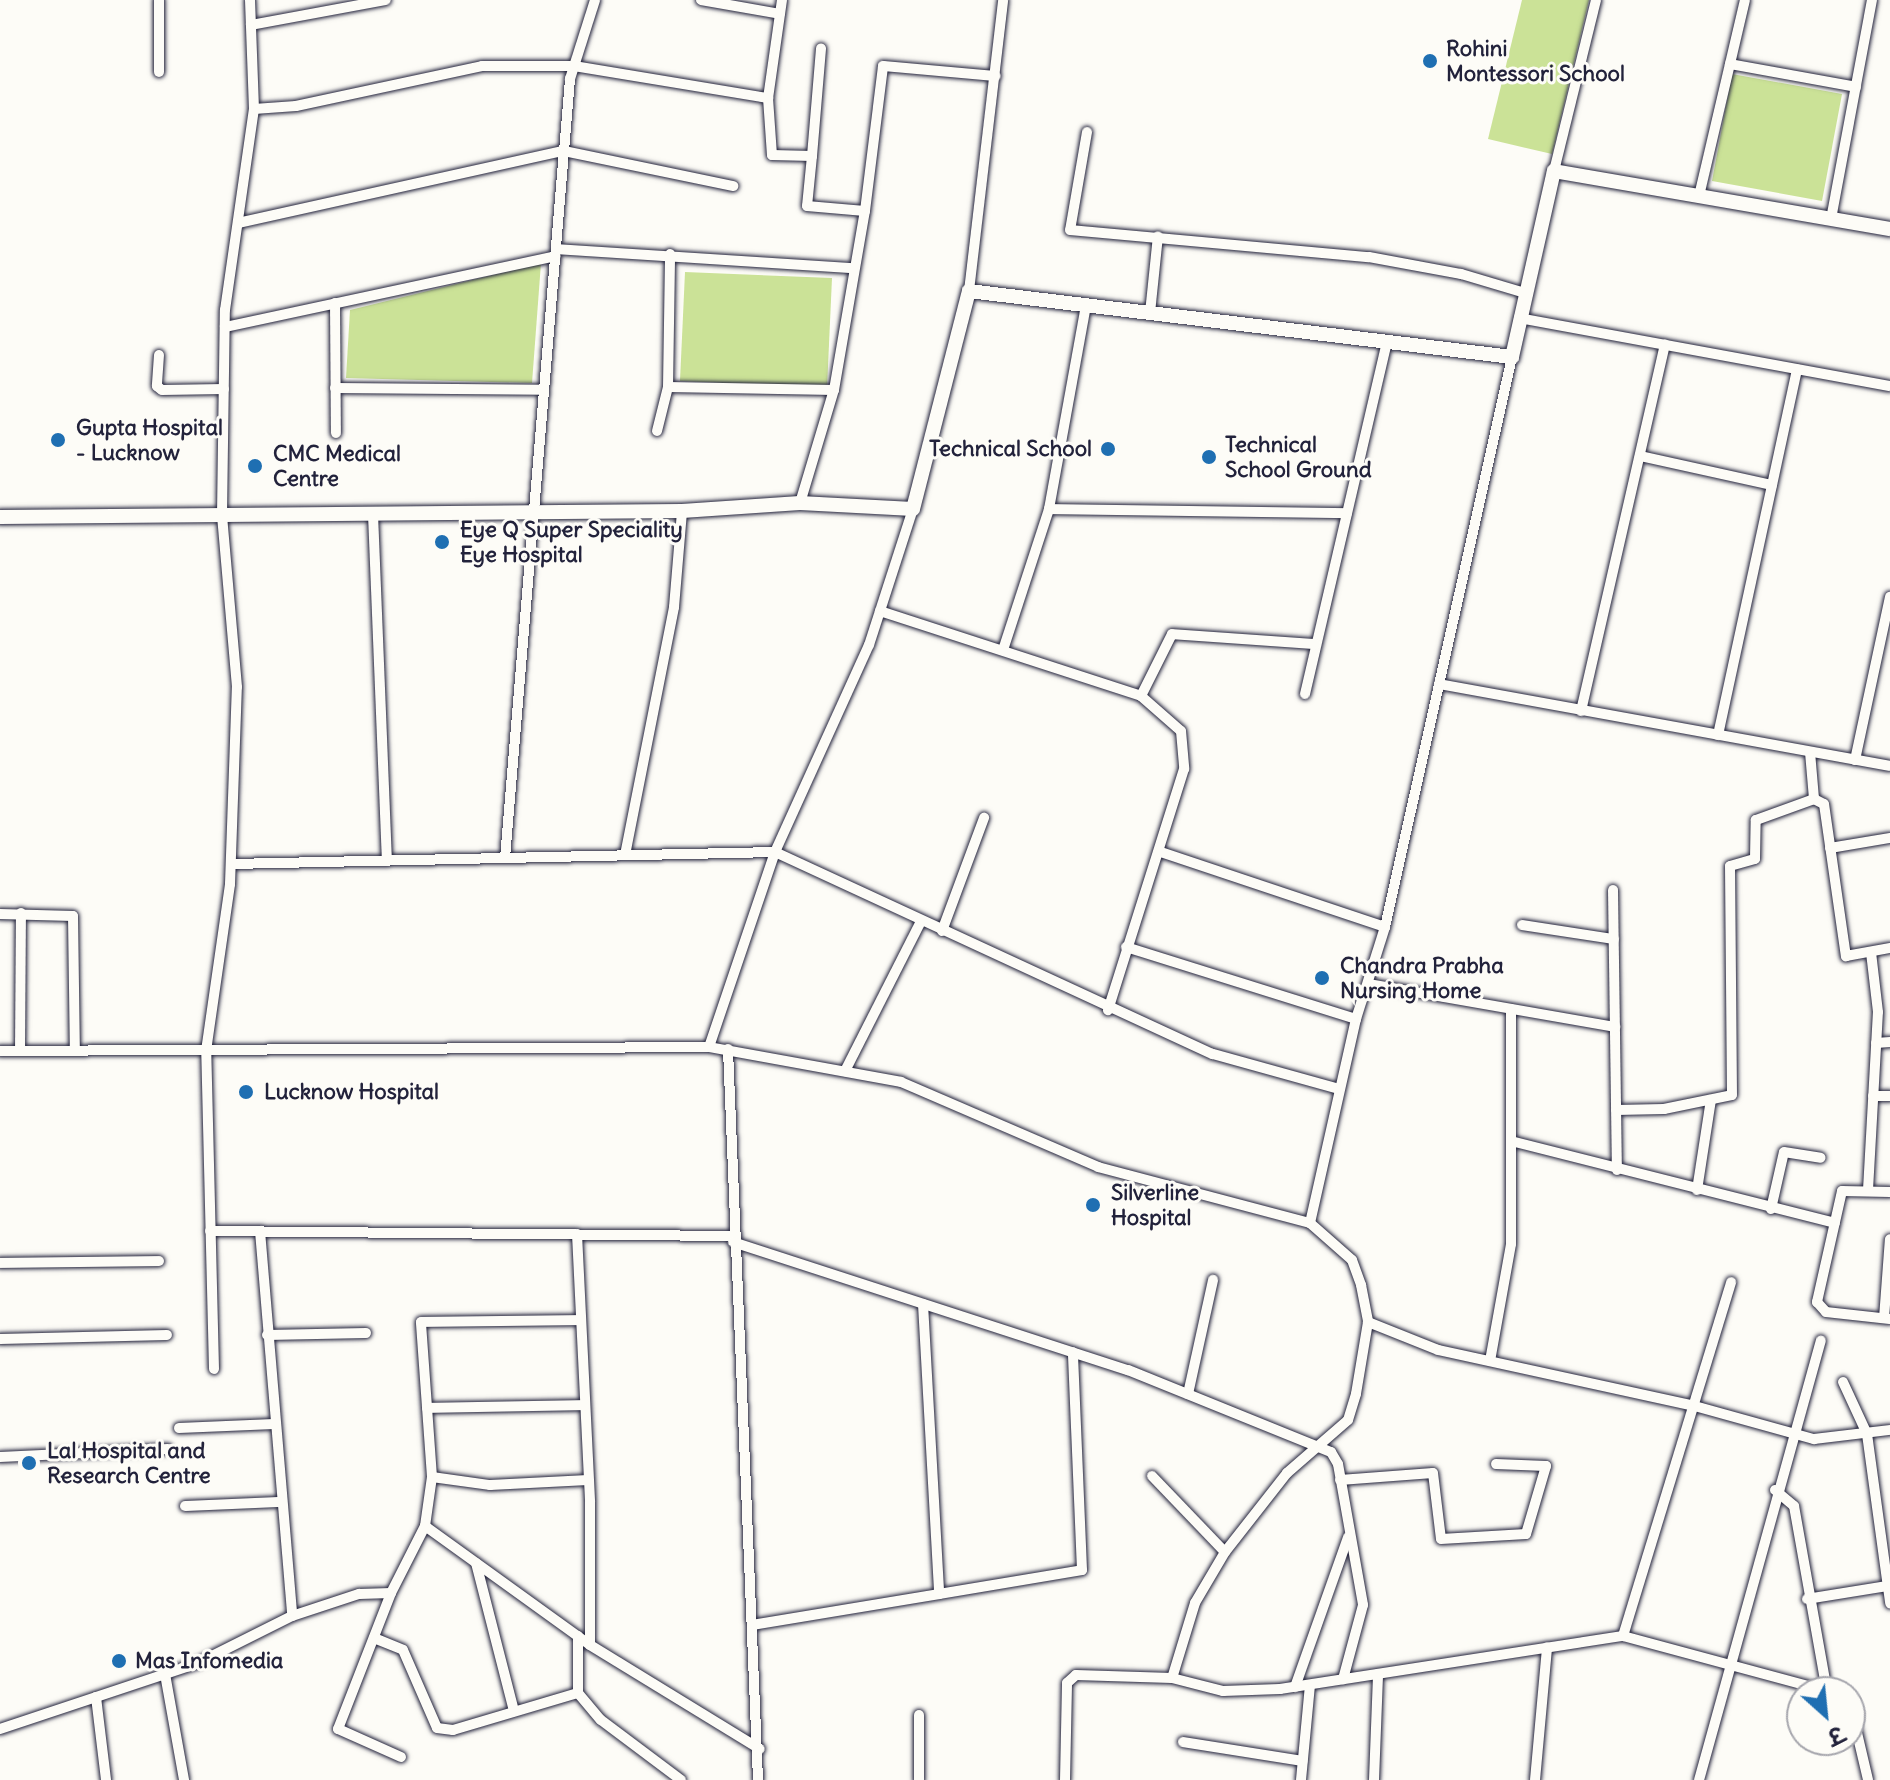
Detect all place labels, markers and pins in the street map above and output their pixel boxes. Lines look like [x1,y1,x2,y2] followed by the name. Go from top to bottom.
[1446,35,1625,86] place label: Rohini Montessori School
[1421,52,1439,70] marker: Rohini Montessori School
[76,414,223,466] place label: Gupta Hospital - Lucknow
[47,429,69,451] marker: Gupta Hospital - Lucknow
[1225,431,1372,482] place label: Technical School Ground
[929,436,1092,462] place label: Technical School
[273,440,401,492] place label: CMC Medical Centre
[1099,440,1117,458] marker: Technical School
[1200,448,1218,466] marker: Technical School Ground
[244,455,266,477] marker: CMC Medical Centre
[460,516,683,568] place label: Eye Q Super Speciality Eye Hospital
[431,531,453,553] marker: Eye Q Super Speciality Eye Hospital
[1340,952,1504,1004] place label: Chandra Prabha Nursing Home
[1311,967,1333,989] marker: Chandra Prabha Nursing Home
[264,1079,439,1105] place label: Lucknow Hospital
[235,1081,257,1103] marker: Lucknow Hospital
[1111,1179,1199,1230] place label: Silverline Hospital
[1082,1194,1104,1216] marker: Silverline Hospital
[47,1437,211,1488] place label: Lal Hospital and Research Centre
[18,1452,40,1474] marker: Lal Hospital and Research Centre
[135,1648,283,1674] place label: Mas Infomedia
[110,1652,128,1670] marker: Mas Infomedia

